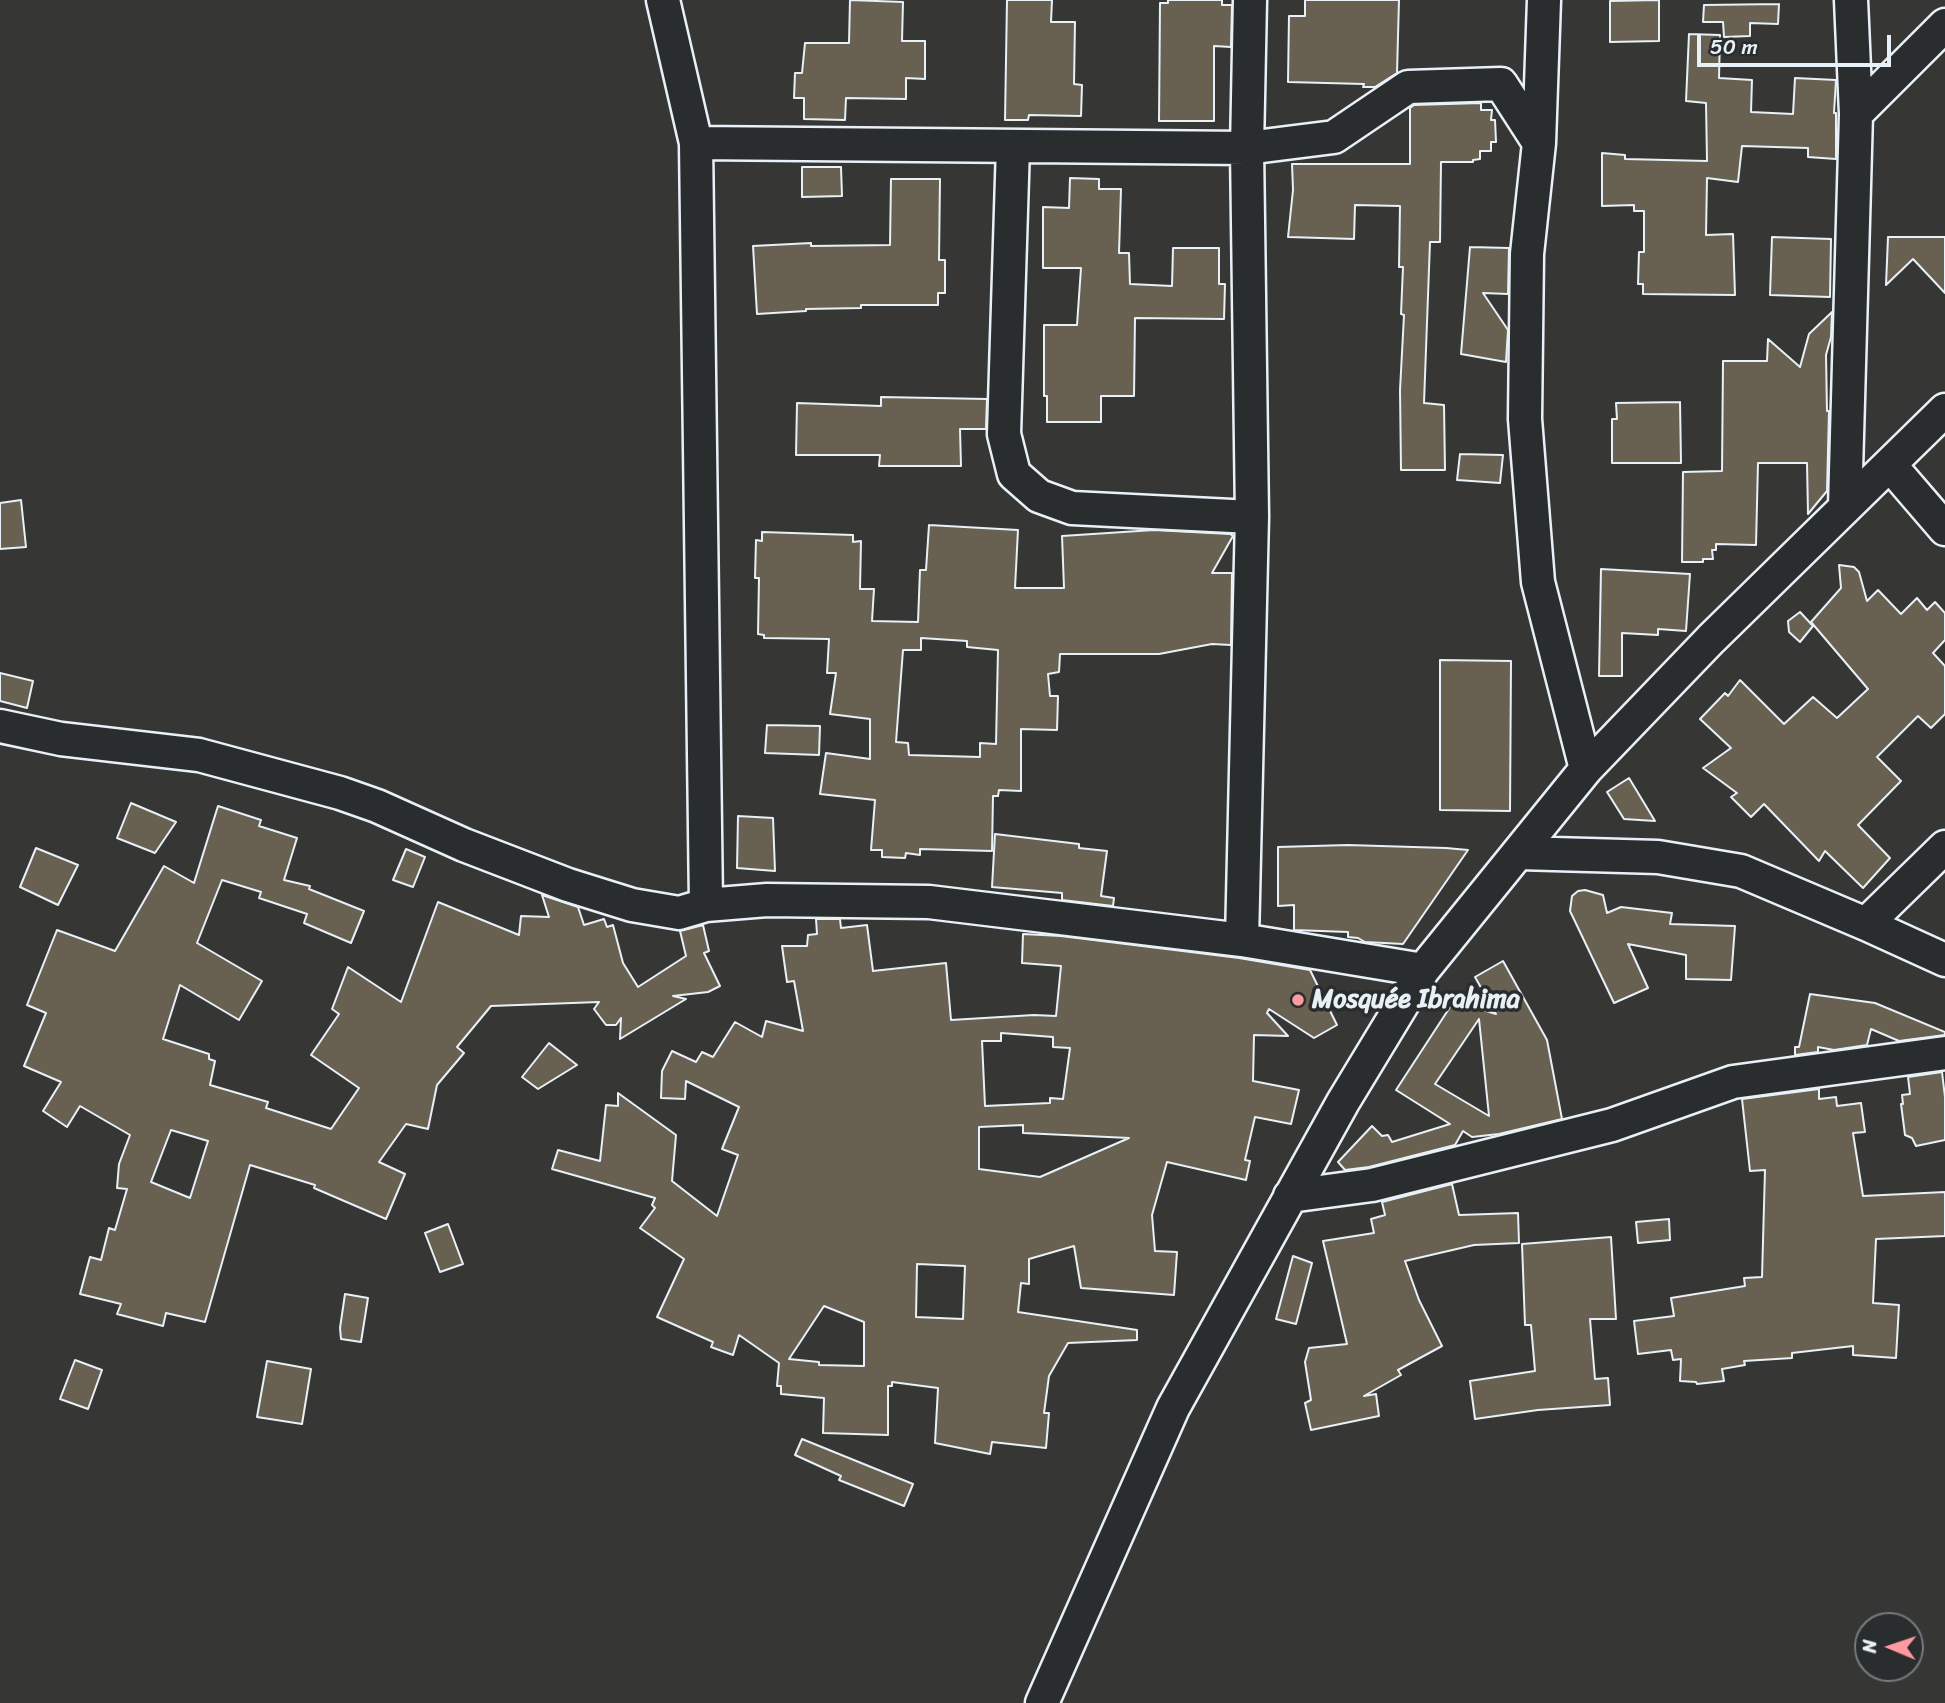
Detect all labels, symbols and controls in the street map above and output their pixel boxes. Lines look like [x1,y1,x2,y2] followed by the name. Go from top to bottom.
[1700,21,1894,65] scale bar
[1710,28,1758,66] text: 50 m
[1312,984,1520,1016] place label: Mosquée Ibrahima
[1290,992,1306,1008] marker: Mosquée Ibrahima
[1854,1612,1924,1682] north arrow
[1853,1639,1886,1653] text: N

